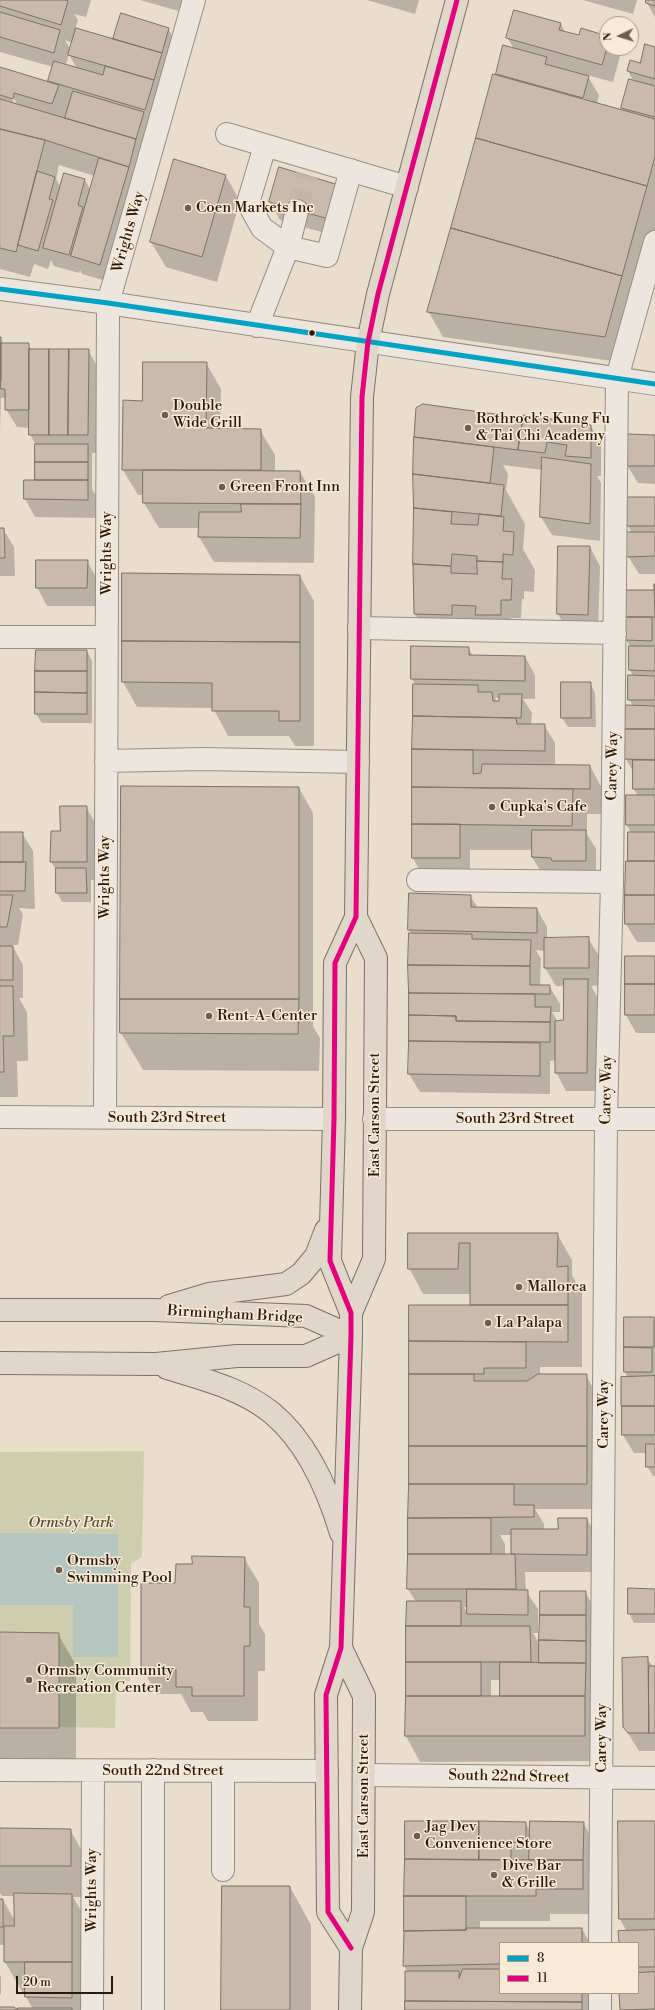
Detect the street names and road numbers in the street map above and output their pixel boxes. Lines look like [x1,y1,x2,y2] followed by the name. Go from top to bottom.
[109,189,149,275] street label: Wrights Way
[98,511,116,595] street label: Wrights Way
[603,731,623,801] street label: Carey Way
[96,835,114,919] street label: Wrights Way
[366,1052,384,1178] street label: East Carson Street
[597,1055,617,1125] street label: Carey Way
[108,1109,226,1127] street label: South 23rd Street
[456,1110,574,1128] street label: South 23rd Street
[167,1302,303,1328] street label: Birmingham Bridge
[595,1379,613,1449] street label: Carey Way
[593,1703,611,1773] street label: Carey Way
[355,1733,373,1859] street label: East Carson Street
[102,1762,224,1780] street label: South 22nd Street
[448,1767,570,1787] street label: South 22nd Street
[83,1848,101,1932] street label: Wrights Way

